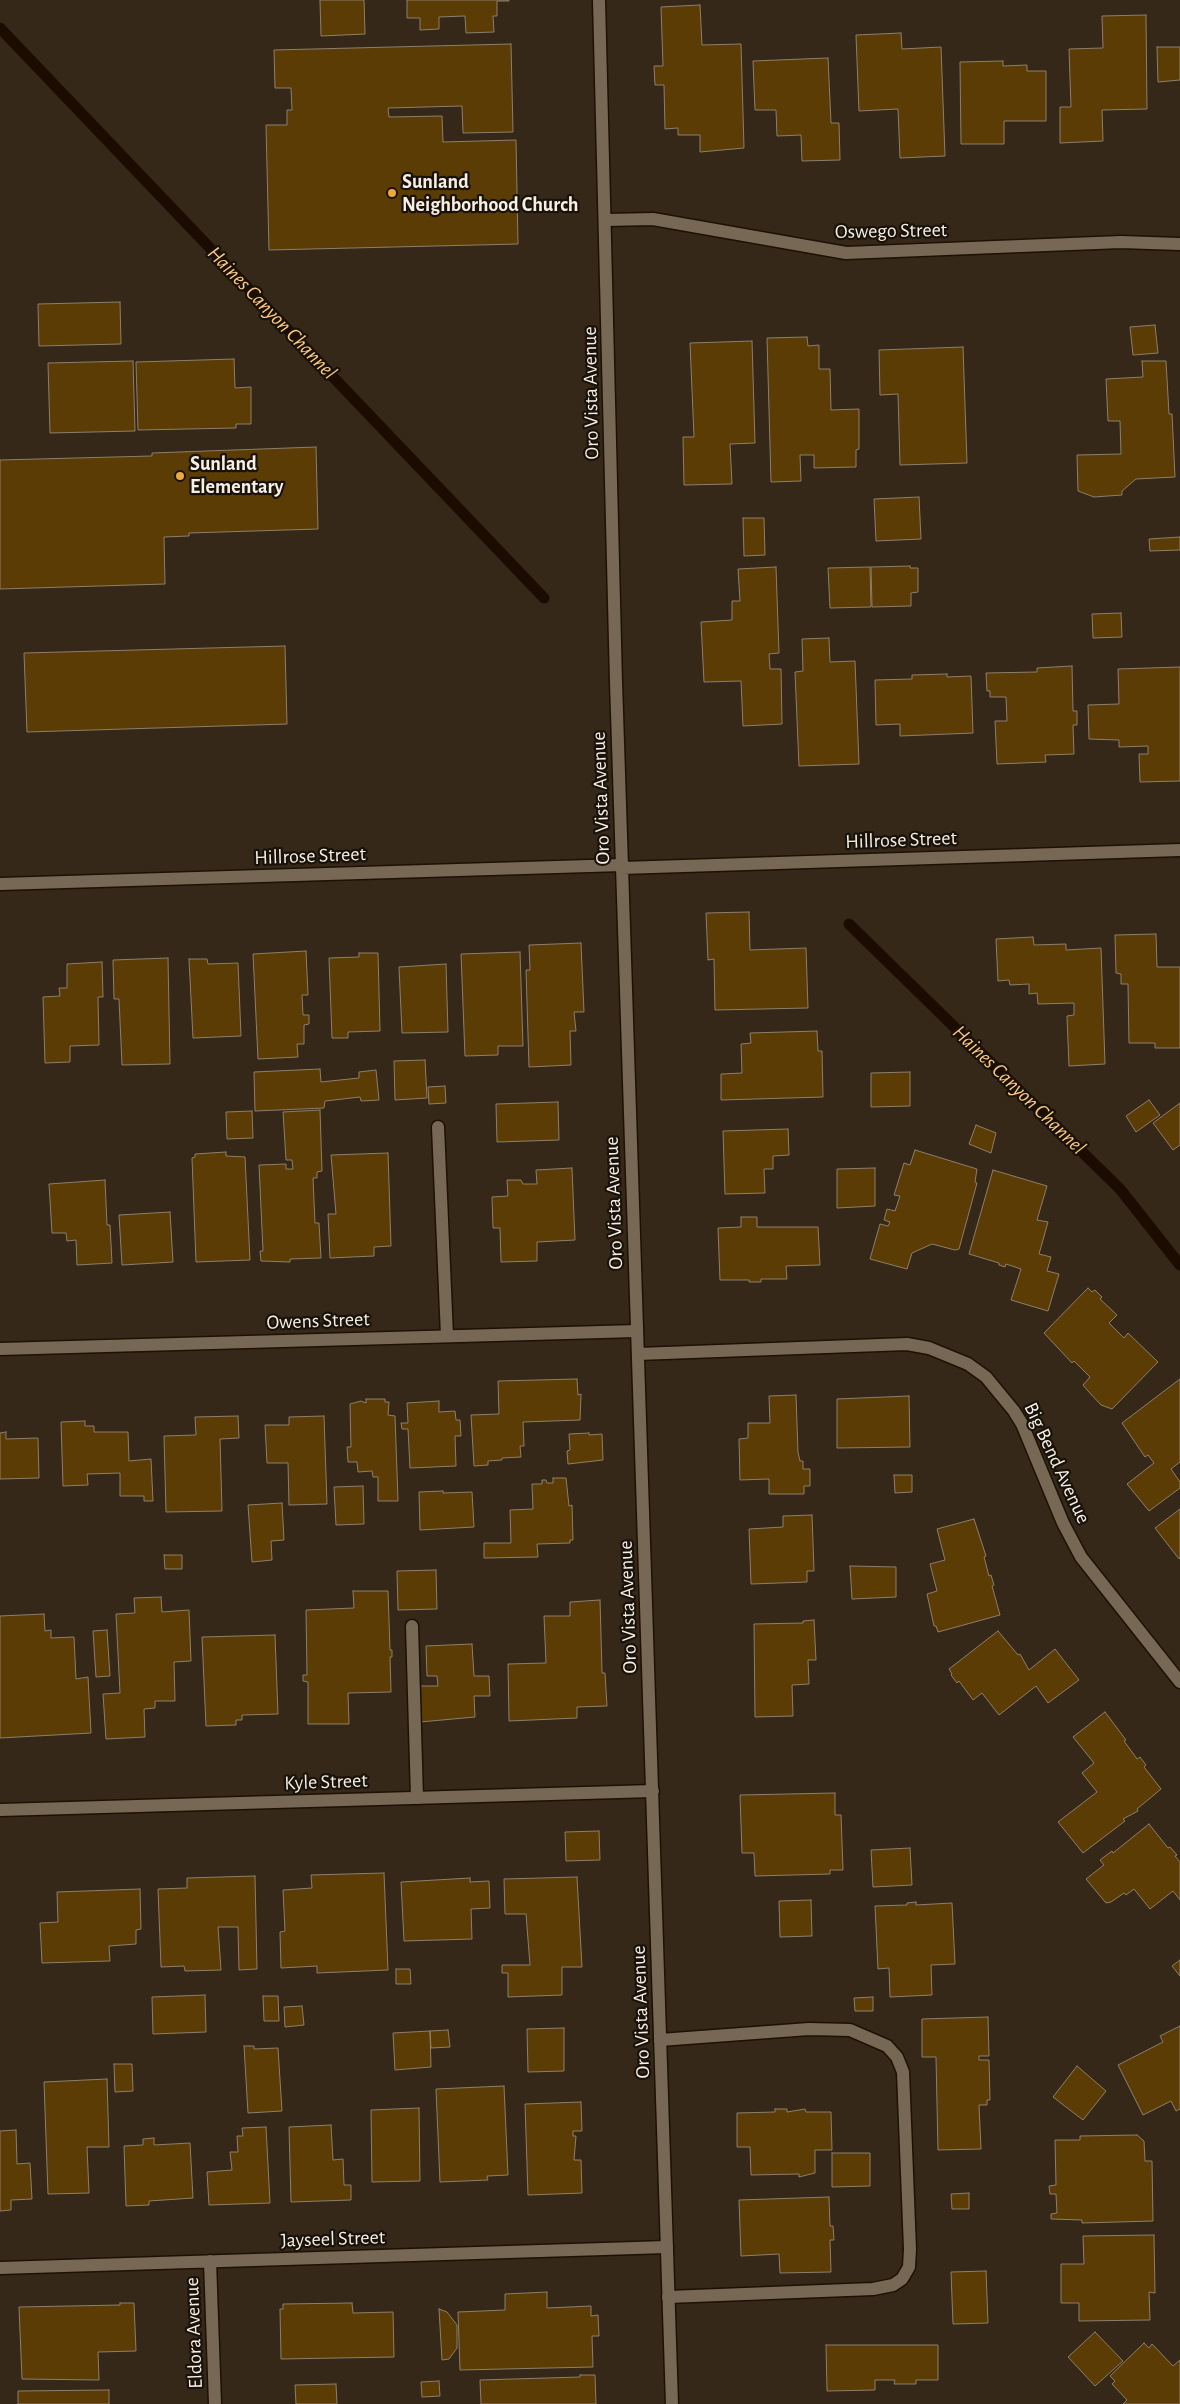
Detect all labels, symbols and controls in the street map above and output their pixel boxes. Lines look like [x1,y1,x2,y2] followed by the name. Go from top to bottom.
[402,170,578,217] place label: Sunland Neighborhood Church
[386,187,398,199] marker: Sunland Neighborhood Church
[835,218,947,244] street label: Oswego Street
[202,241,342,385] water label: Haines Canyon Channel
[578,326,604,460] street label: Oro Vista Avenue
[190,452,283,499] place label: Sunland Elementary
[174,470,186,482] marker: Sunland Elementary
[587,731,615,865] street label: Oro Vista Avenue
[845,826,957,854] street label: Hillrose Street
[254,842,366,870] street label: Hillrose Street
[947,1020,1091,1160] water label: Haines Canyon Channel
[600,1136,628,1270] street label: Oro Vista Avenue
[266,1307,370,1335] street label: Owens Street
[1019,1399,1095,1527] street label: Big Bend Avenue
[614,1540,642,1674] street label: Oro Vista Avenue
[284,1769,368,1795] street label: Kyle Street
[627,1945,655,2079] street label: Oro Vista Avenue
[280,2225,386,2253] street label: Jayseel Street
[180,2277,208,2389] street label: Eldora Avenue

